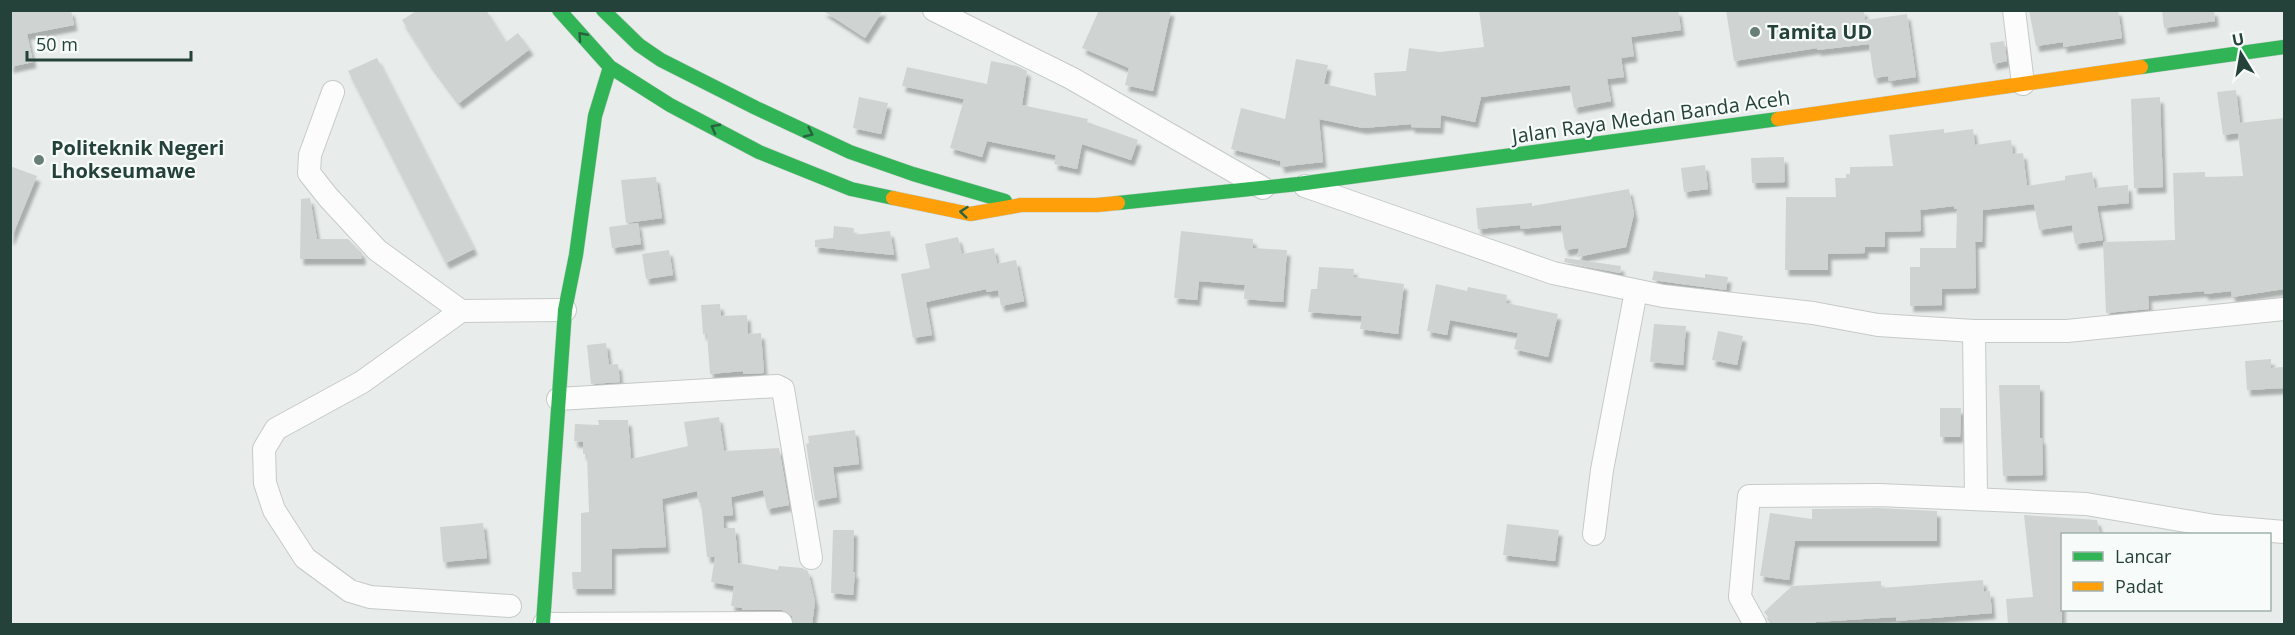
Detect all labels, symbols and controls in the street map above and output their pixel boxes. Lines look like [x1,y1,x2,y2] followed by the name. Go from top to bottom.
[1767,18,1872,45] place label: Tamita UD
[27,24,190,62] scale bar
[2211,24,2271,84] north arrow
[1748,25,1762,39] marker: Tamita UD
[2230,27,2246,51] text: U
[36,32,78,56] text: 50 m
[578,32,589,43] one-way arrow
[1508,84,1792,150] street label: Jalan Raya Medan Banda Aceh
[710,124,721,136] one-way arrow
[803,125,814,137] one-way arrow
[51,134,224,184] place label: Politeknik Negeri Lhokseumawe
[32,153,46,167] marker: Politeknik Negeri Lhokseumawe
[959,206,968,219] one-way arrow
[2061,533,2271,611] legend
[2115,544,2172,568] text: Lancar
[2115,574,2163,598] text: Padat

